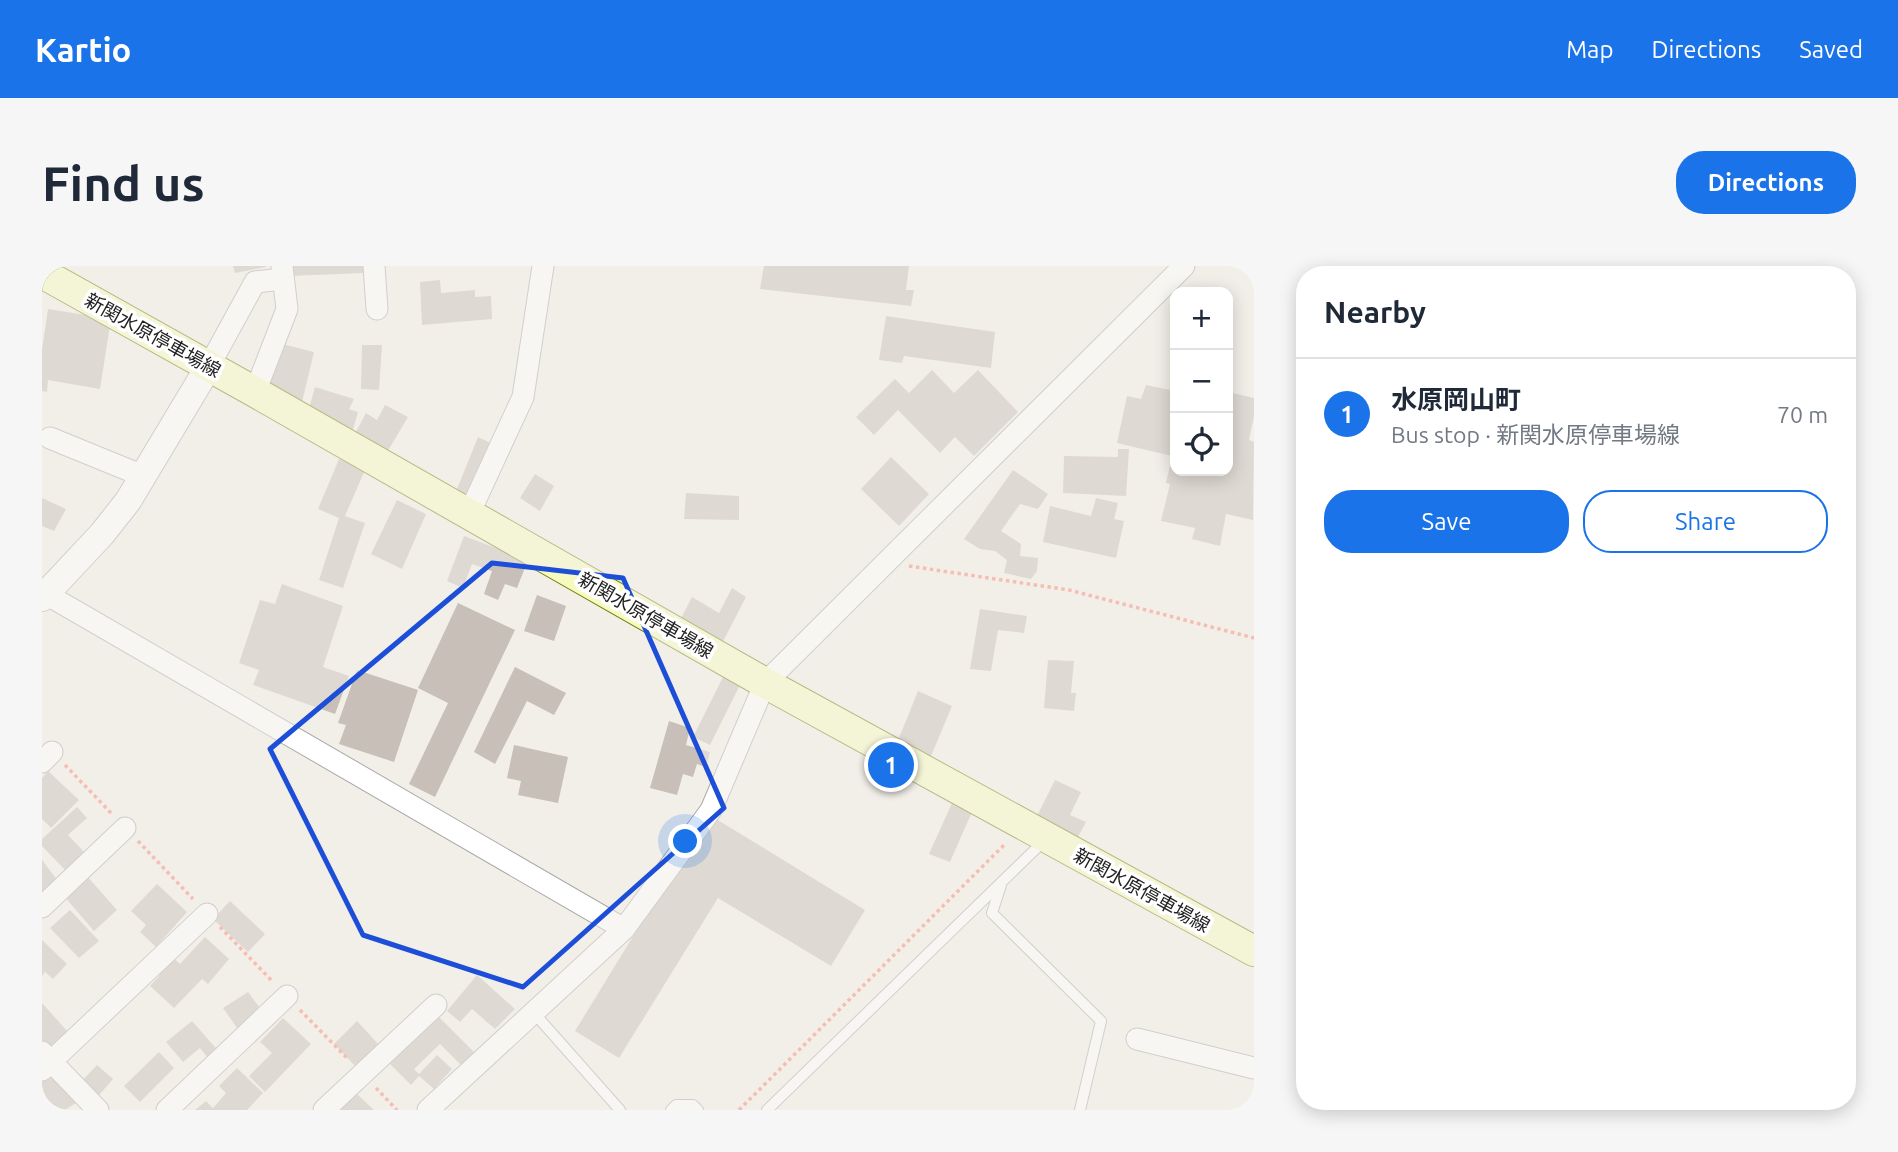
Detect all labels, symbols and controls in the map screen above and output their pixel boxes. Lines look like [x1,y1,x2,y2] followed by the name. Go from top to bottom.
[35,31,131,68] text: Kartio
[1566,36,1613,63] text: Map
[1651,36,1761,63] text: Directions
[1799,36,1863,63] text: Saved
[1676,151,1856,214] button: Directions
[42,155,205,210] text: Find us
[1170,287,1233,476] map controls
[1170,287,1233,350] button: +
[81,289,225,381] street label: 新関水原停車場線
[1324,295,1426,329] text: Nearby
[1170,350,1233,413] button: −
[1391,385,1521,414] text: 水原岡山町
[1341,402,1353,427] text: 1
[1777,402,1828,427] text: 70 m
[1170,413,1233,476] button: locate
[1391,422,1680,447] text: Bus stop · 新関水原停車場線
[1324,490,1569,553] button: Save
[1583,490,1828,553] button: Share
[575,567,717,663] street label: 新関水原停車場線
[868,739,914,791] pin: 1
[668,824,702,858] your location
[1070,844,1214,936] street label: 新関水原停車場線

